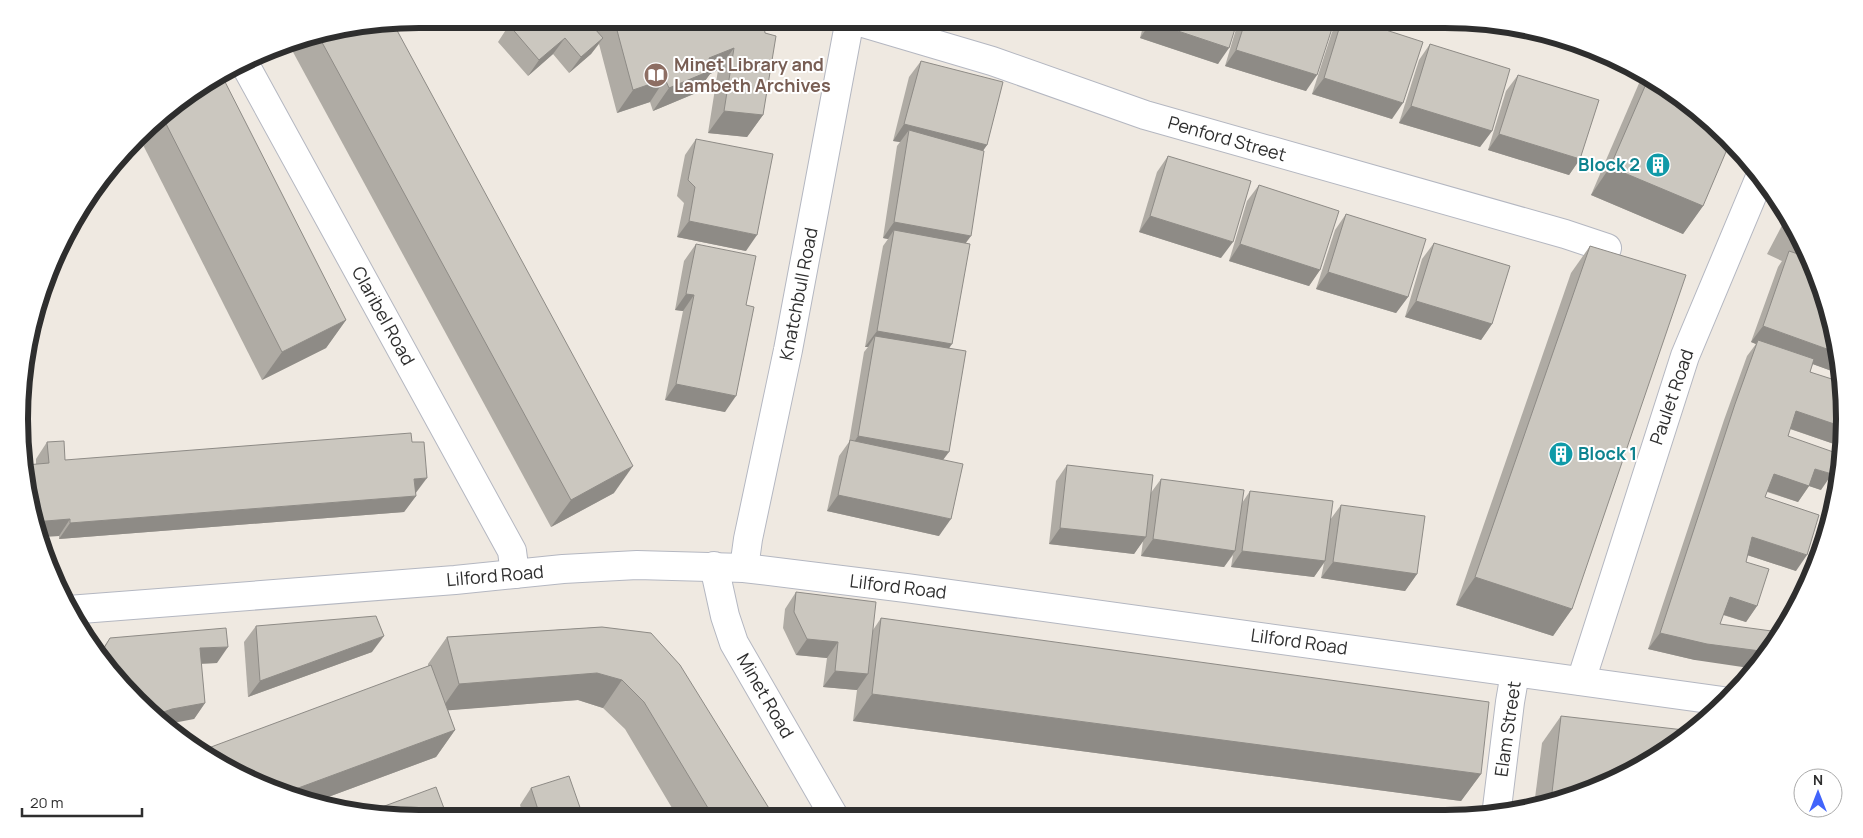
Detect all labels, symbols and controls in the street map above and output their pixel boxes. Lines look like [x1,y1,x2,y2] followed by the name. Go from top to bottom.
[674,52,831,97] place label: Minet Library and Lambeth Archives
[643,62,669,88] library icon: Minet Library and Lambeth Archives
[1165,110,1289,166] street label: Penford Street
[1578,152,1640,176] place label: Block 2
[1645,152,1671,178] building icon: Block 2
[773,225,823,362] street label: Knatchbull Road
[347,262,421,369] street label: Claribel Road
[1644,346,1699,448] street label: Paulet Road
[1548,441,1574,467] building icon: Block 1
[1578,441,1637,465] place label: Block 1
[445,559,545,591] street label: Lilford Road
[848,568,948,604] street label: Lilford Road
[1249,622,1349,660] street label: Lilford Road
[732,649,800,742] street label: Minet Road
[1488,680,1526,778] street label: Elam Street
[1793,768,1843,818] north arrow
[1813,770,1823,789] text: N
[22,786,142,818] scale bar
[30,792,63,813] text: 20 m

